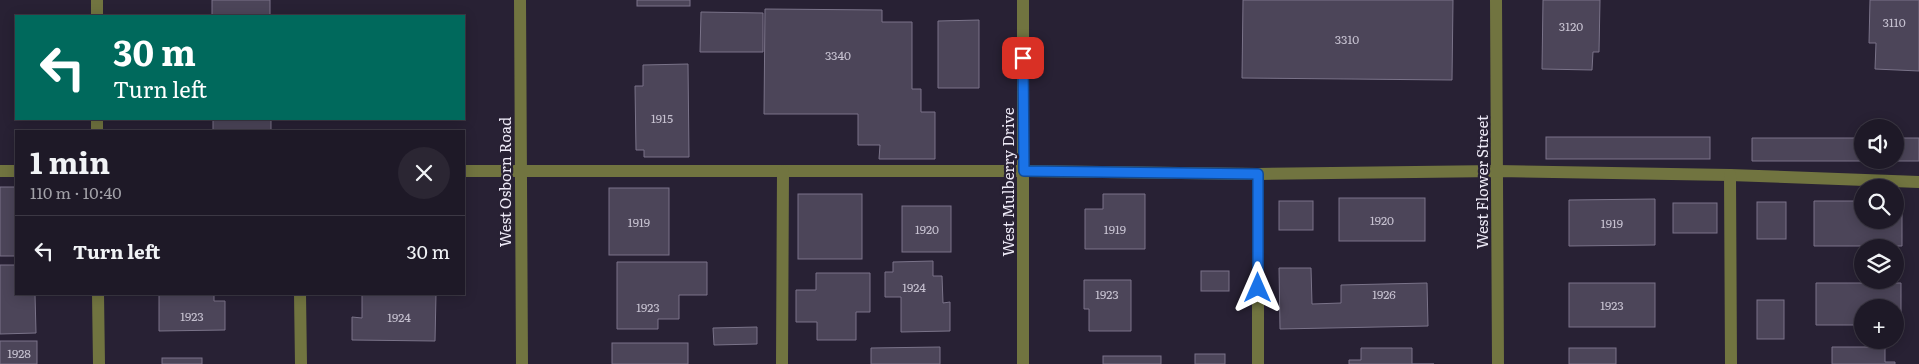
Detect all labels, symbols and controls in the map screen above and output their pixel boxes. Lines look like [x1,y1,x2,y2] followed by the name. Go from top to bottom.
[1882,13,1906,31] house number: 3110
[1559,17,1583,35] house number: 3120
[113,25,196,77] text: 30 m
[1335,30,1359,48] house number: 3310
[30,35,95,100] icon: left
[1002,37,1044,79] pin
[1009,44,1037,72] icon: arrive
[825,46,851,64] house number: 3340
[113,72,207,105] text: Turn left
[996,107,1019,257] street label: West Mulberry Drive
[651,109,673,127] house number: 1915
[1470,115,1493,249] street label: West Flower Street
[493,117,516,247] street label: West Osborn Road
[1854,119,1904,349] map controls
[1854,119,1904,169] button: sound
[30,139,110,183] text: 1 min
[398,147,450,199] button: close
[1854,179,1904,229] button: search
[30,180,122,204] text: 110 m · 10:40
[1370,211,1394,229] house number: 1920
[628,213,650,231] house number: 1919
[1601,214,1623,232] house number: 1919
[915,220,939,238] house number: 1920
[1104,220,1126,238] house number: 1919
[30,237,58,265] icon: left
[73,237,160,265] text: Turn left
[406,237,450,265] text: 30 m
[1854,239,1904,289] button: layers
[1231,261,1283,313] position arrow
[902,278,926,296] house number: 1924
[1095,285,1119,303] house number: 1923
[1372,285,1396,303] house number: 1926
[1600,296,1624,314] house number: 1923
[636,298,660,316] house number: 1923
[1854,299,1904,349] button: +
[180,307,204,325] house number: 1923
[387,308,411,326] house number: 1924
[7,344,31,362] house number: 1928

